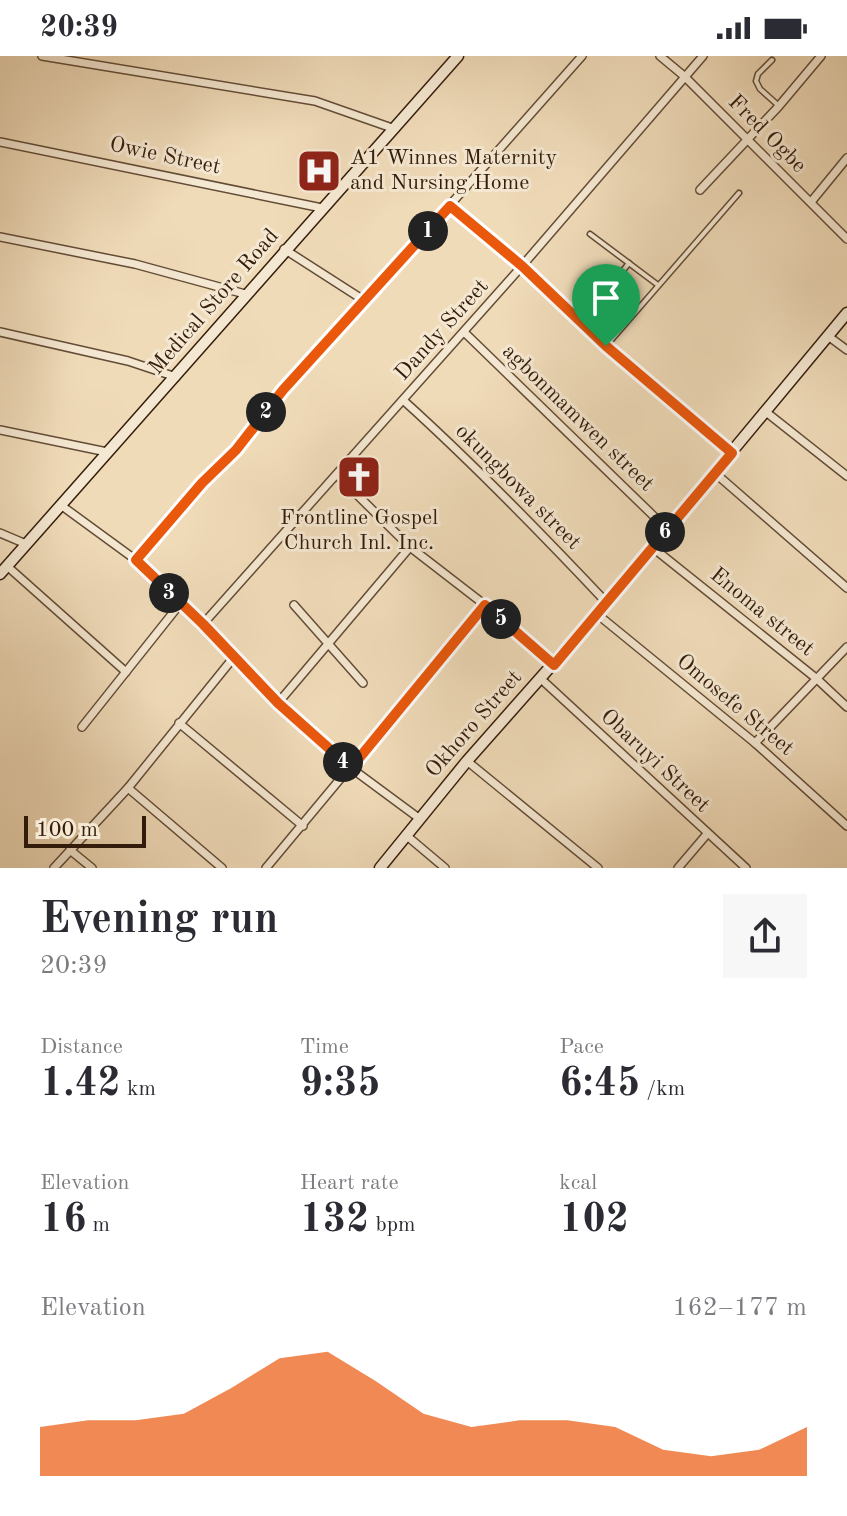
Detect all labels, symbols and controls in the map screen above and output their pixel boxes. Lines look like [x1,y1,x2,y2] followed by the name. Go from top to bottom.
[40,13,118,43] text: 20:39
[724,91,810,177] street label: Fred Ogbe
[107,133,223,179] street label: Owie Street
[295,147,343,195] hospital icon: A1 Winnes Maternity and Nursing Home
[350,147,557,194] place label: A1 Winnes Maternity and Nursing Home
[408,211,448,251] pin: 1
[422,220,434,242] text: 1
[145,225,283,379] street label: Medical Store Road
[572,264,640,346] pin
[391,275,493,385] street label: Dandy Street
[584,276,628,320] icon: arrive
[498,340,658,496] street label: agbonmamwen street
[246,392,286,432] pin: 2
[260,401,272,423] text: 2
[451,420,585,554] street label: okungbowa street
[335,453,383,501] church icon: Frontline Gospel Church Inl. Inc.
[280,507,438,554] place label: Frontline Gospel Church Inl. Inc.
[645,512,685,552] pin: 6
[659,521,671,543] text: 6
[706,564,818,660] street label: Enoma street
[149,573,189,613] pin: 3
[163,582,175,604] text: 3
[481,599,521,639] pin: 5
[495,608,507,630] text: 5
[672,650,798,760] street label: Omosefe Street
[422,666,526,782] street label: Okhoro Street
[596,705,714,817] street label: Obaruyi Street
[323,742,363,782] pin: 4
[337,751,349,773] text: 4
[24,812,146,848] scale bar
[36,819,98,841] text: 100 m
[723,894,807,978] button: share
[40,898,278,942] text: Evening run
[40,953,108,979] text: 20:39
[40,1036,123,1058] text: Distance
[300,1036,349,1058] text: Time
[559,1036,604,1058] text: Pace
[40,1065,121,1105] text: 1.42
[300,1065,380,1105] text: 9:35
[559,1065,640,1105] text: 6:45
[121,1078,156,1100] text: km
[640,1078,685,1100] text: /km
[40,1172,130,1194] text: Elevation
[300,1172,399,1194] text: Heart rate
[559,1172,597,1194] text: kcal
[40,1201,86,1241] text: 16
[300,1201,369,1241] text: 132
[559,1201,629,1241] text: 102
[86,1214,110,1236] text: m
[369,1214,416,1236] text: bpm
[40,1295,146,1321] text: Elevation
[672,1295,807,1321] text: 162–177 m

